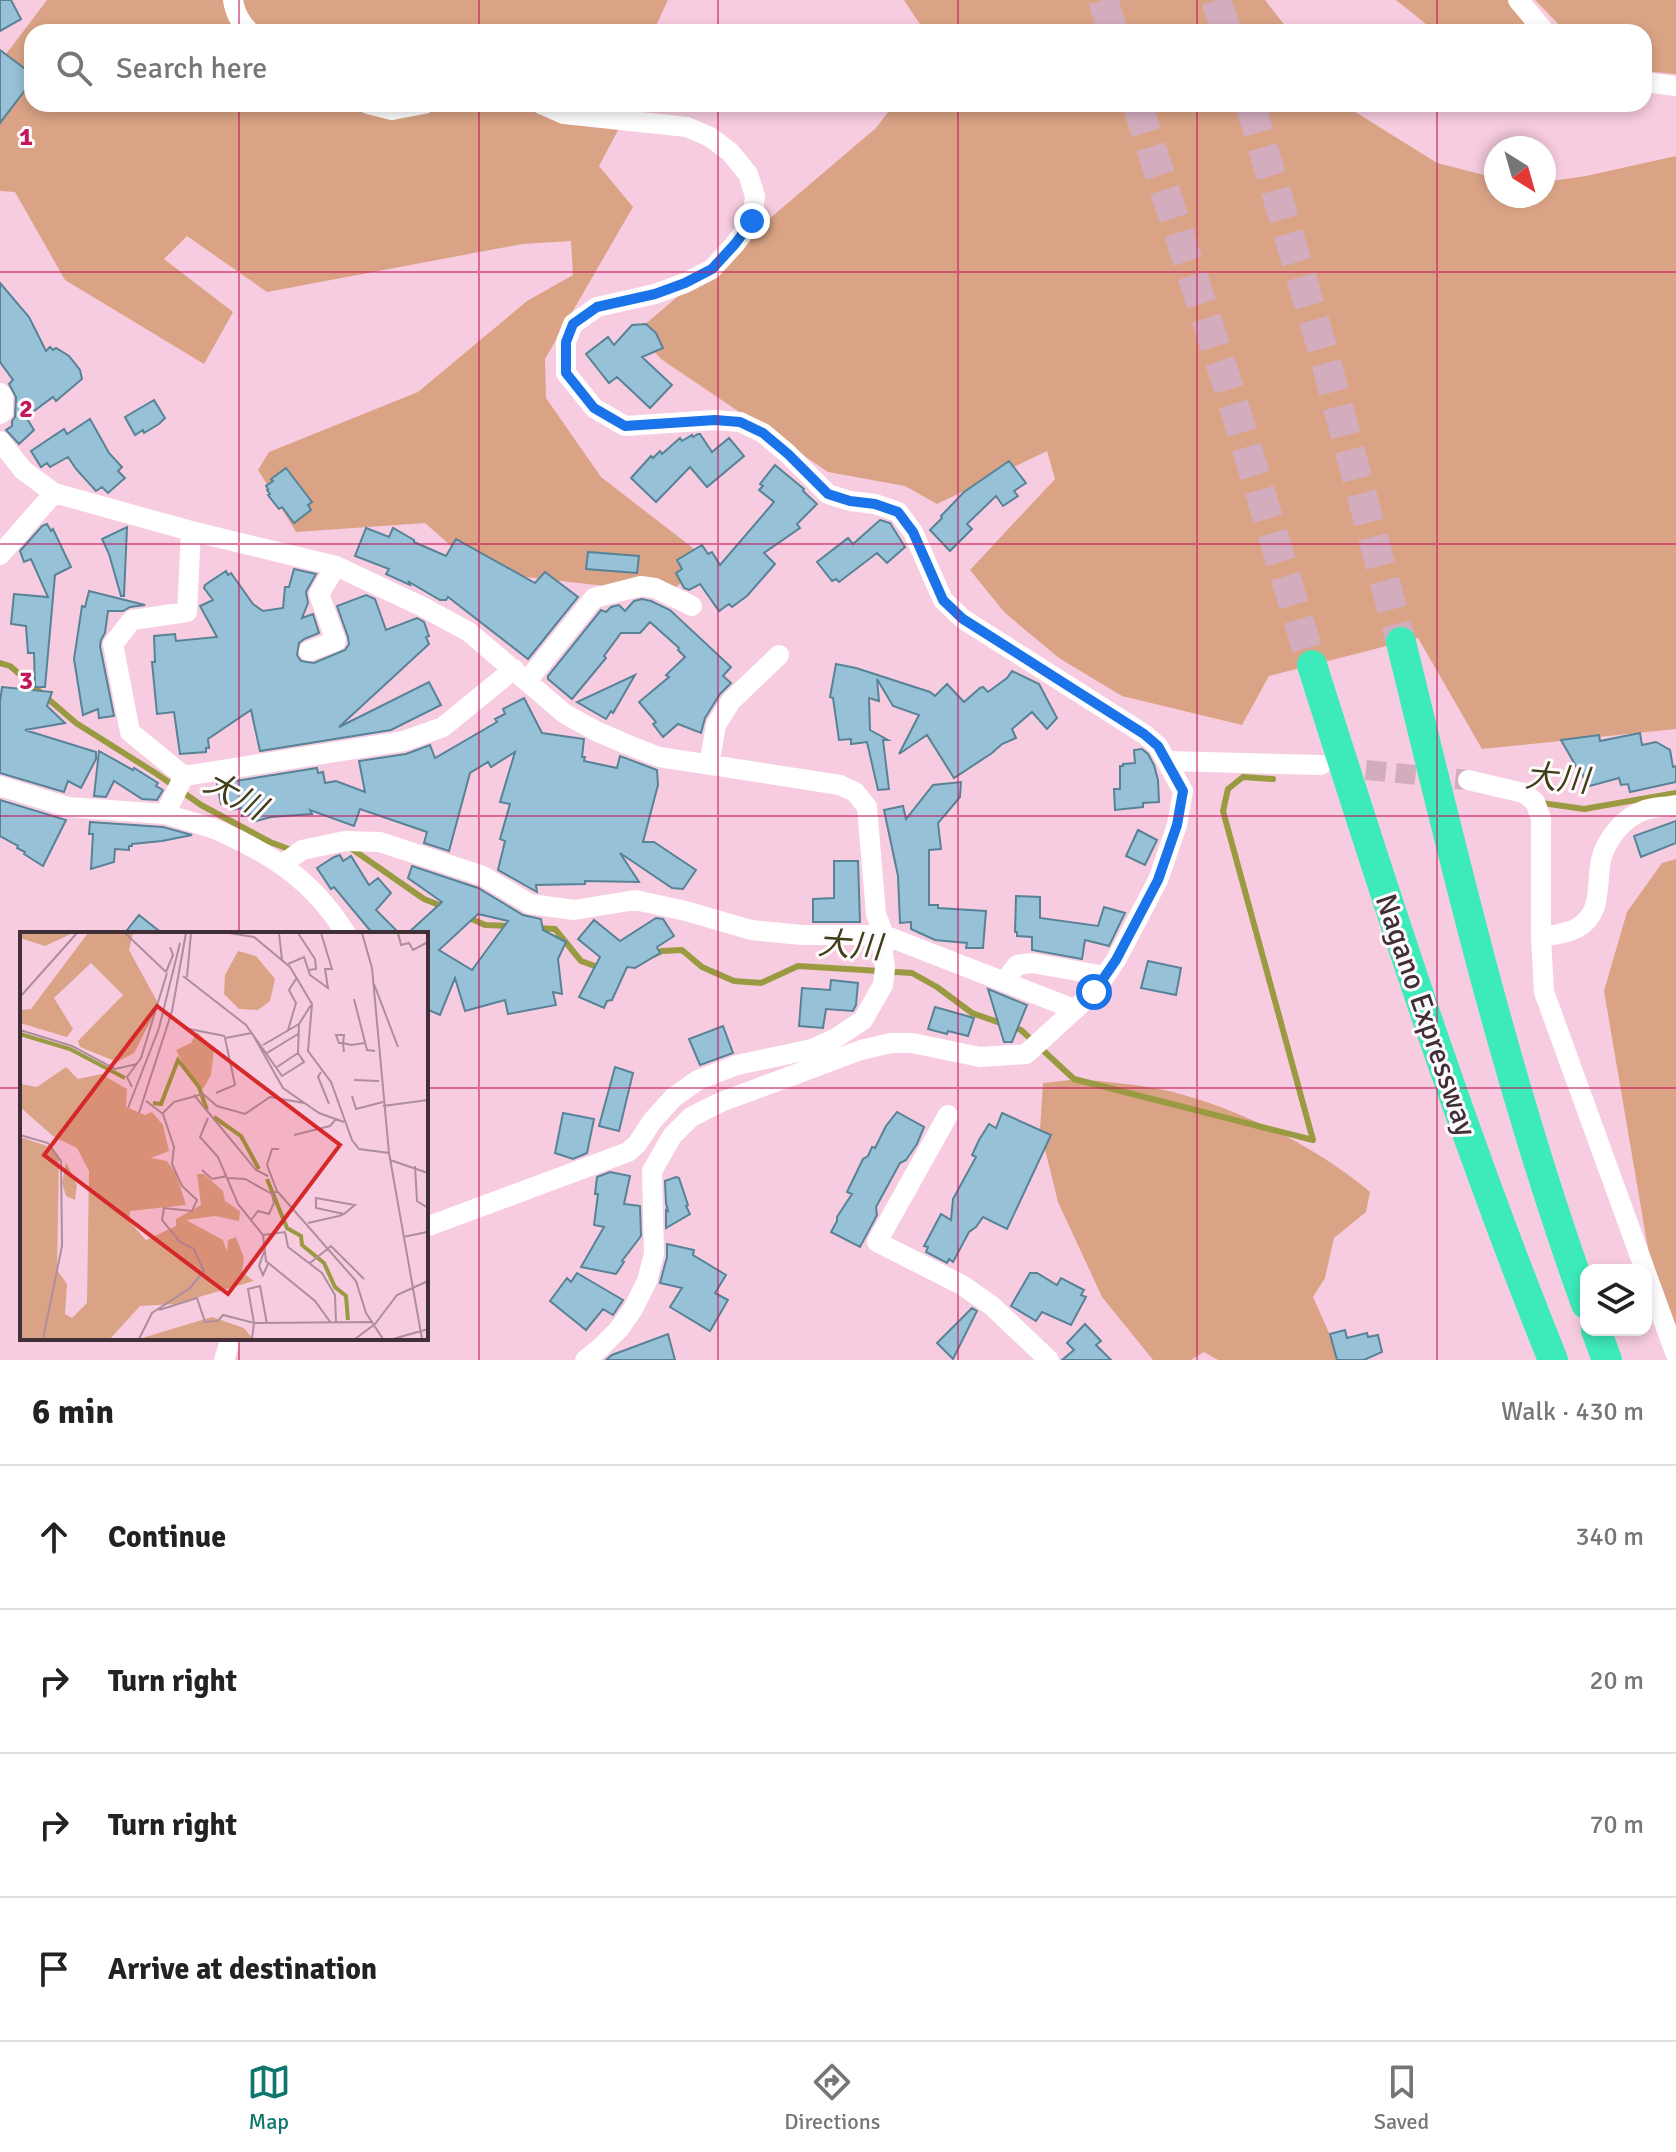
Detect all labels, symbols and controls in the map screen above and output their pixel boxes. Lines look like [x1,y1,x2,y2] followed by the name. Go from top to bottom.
[24,24,1652,112] search box
[52,46,96,90] icon: search
[116,50,267,87] text: Search here
[19,121,33,153] text: 1
[1484,136,1556,208] north arrow
[734,203,770,239] route end
[19,393,33,425] text: 2
[19,665,33,697] text: 3
[1523,756,1594,801] water label: 大川
[197,763,275,829] water label: 大川
[1367,889,1484,1141] street label: Nagano Expressway
[817,924,886,967] water label: 大川
[20,932,428,1340] inset map
[1076,974,1112,1010] route start
[1580,1264,1652,1336] map controls
[1580,1264,1652,1336] button: layers
[32,1391,114,1433] text: 6 min
[1501,1396,1644,1428] text: Walk · 430 m
[32,1515,76,1559] icon: ahead
[108,1519,226,1556] text: Continue
[1575,1521,1644,1553] text: 340 m
[32,1659,76,1703] icon: right
[108,1663,237,1700] text: Turn right
[1589,1665,1644,1697] text: 20 m
[32,1803,76,1847] icon: right
[108,1807,237,1844] text: Turn right
[1589,1809,1644,1841] text: 70 m
[32,1947,76,1991] icon: arrive
[108,1951,377,1988] text: Arrive at destination
[247,2060,291,2135] tab: Map
[784,2060,880,2135] tab: Directions
[1374,2060,1429,2135] tab: Saved

